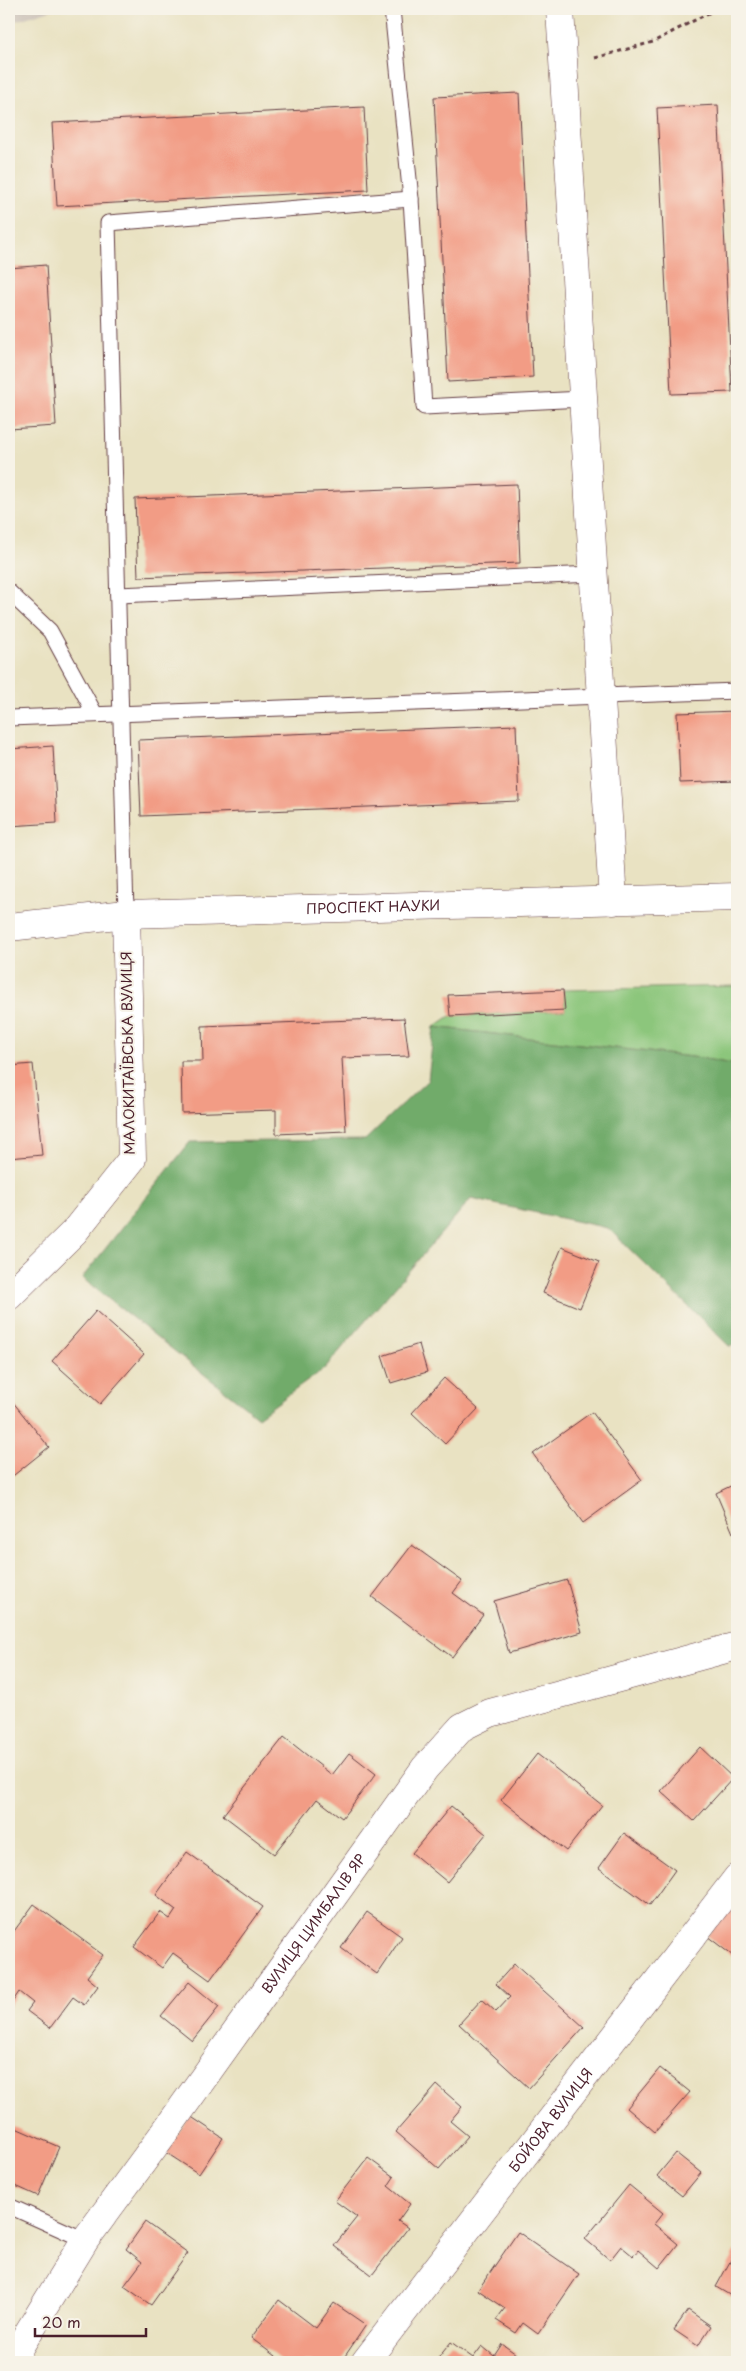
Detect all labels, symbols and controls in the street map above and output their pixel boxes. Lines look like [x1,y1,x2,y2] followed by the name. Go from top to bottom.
[306,894,440,919] street label: ПРОСПЕКТ НАУКИ
[115,951,140,1155] street label: МАЛОКИТАЇВСЬКА ВУЛИЦЯ
[256,1849,371,1997] street label: ВУЛИЦЯ ЦИМБАЛІВ ЯР
[504,2063,597,2176] street label: БОЙОВА ВУЛИЦЯ
[35,2306,146,2338] scale bar
[42,2310,81,2333] text: 20 m

